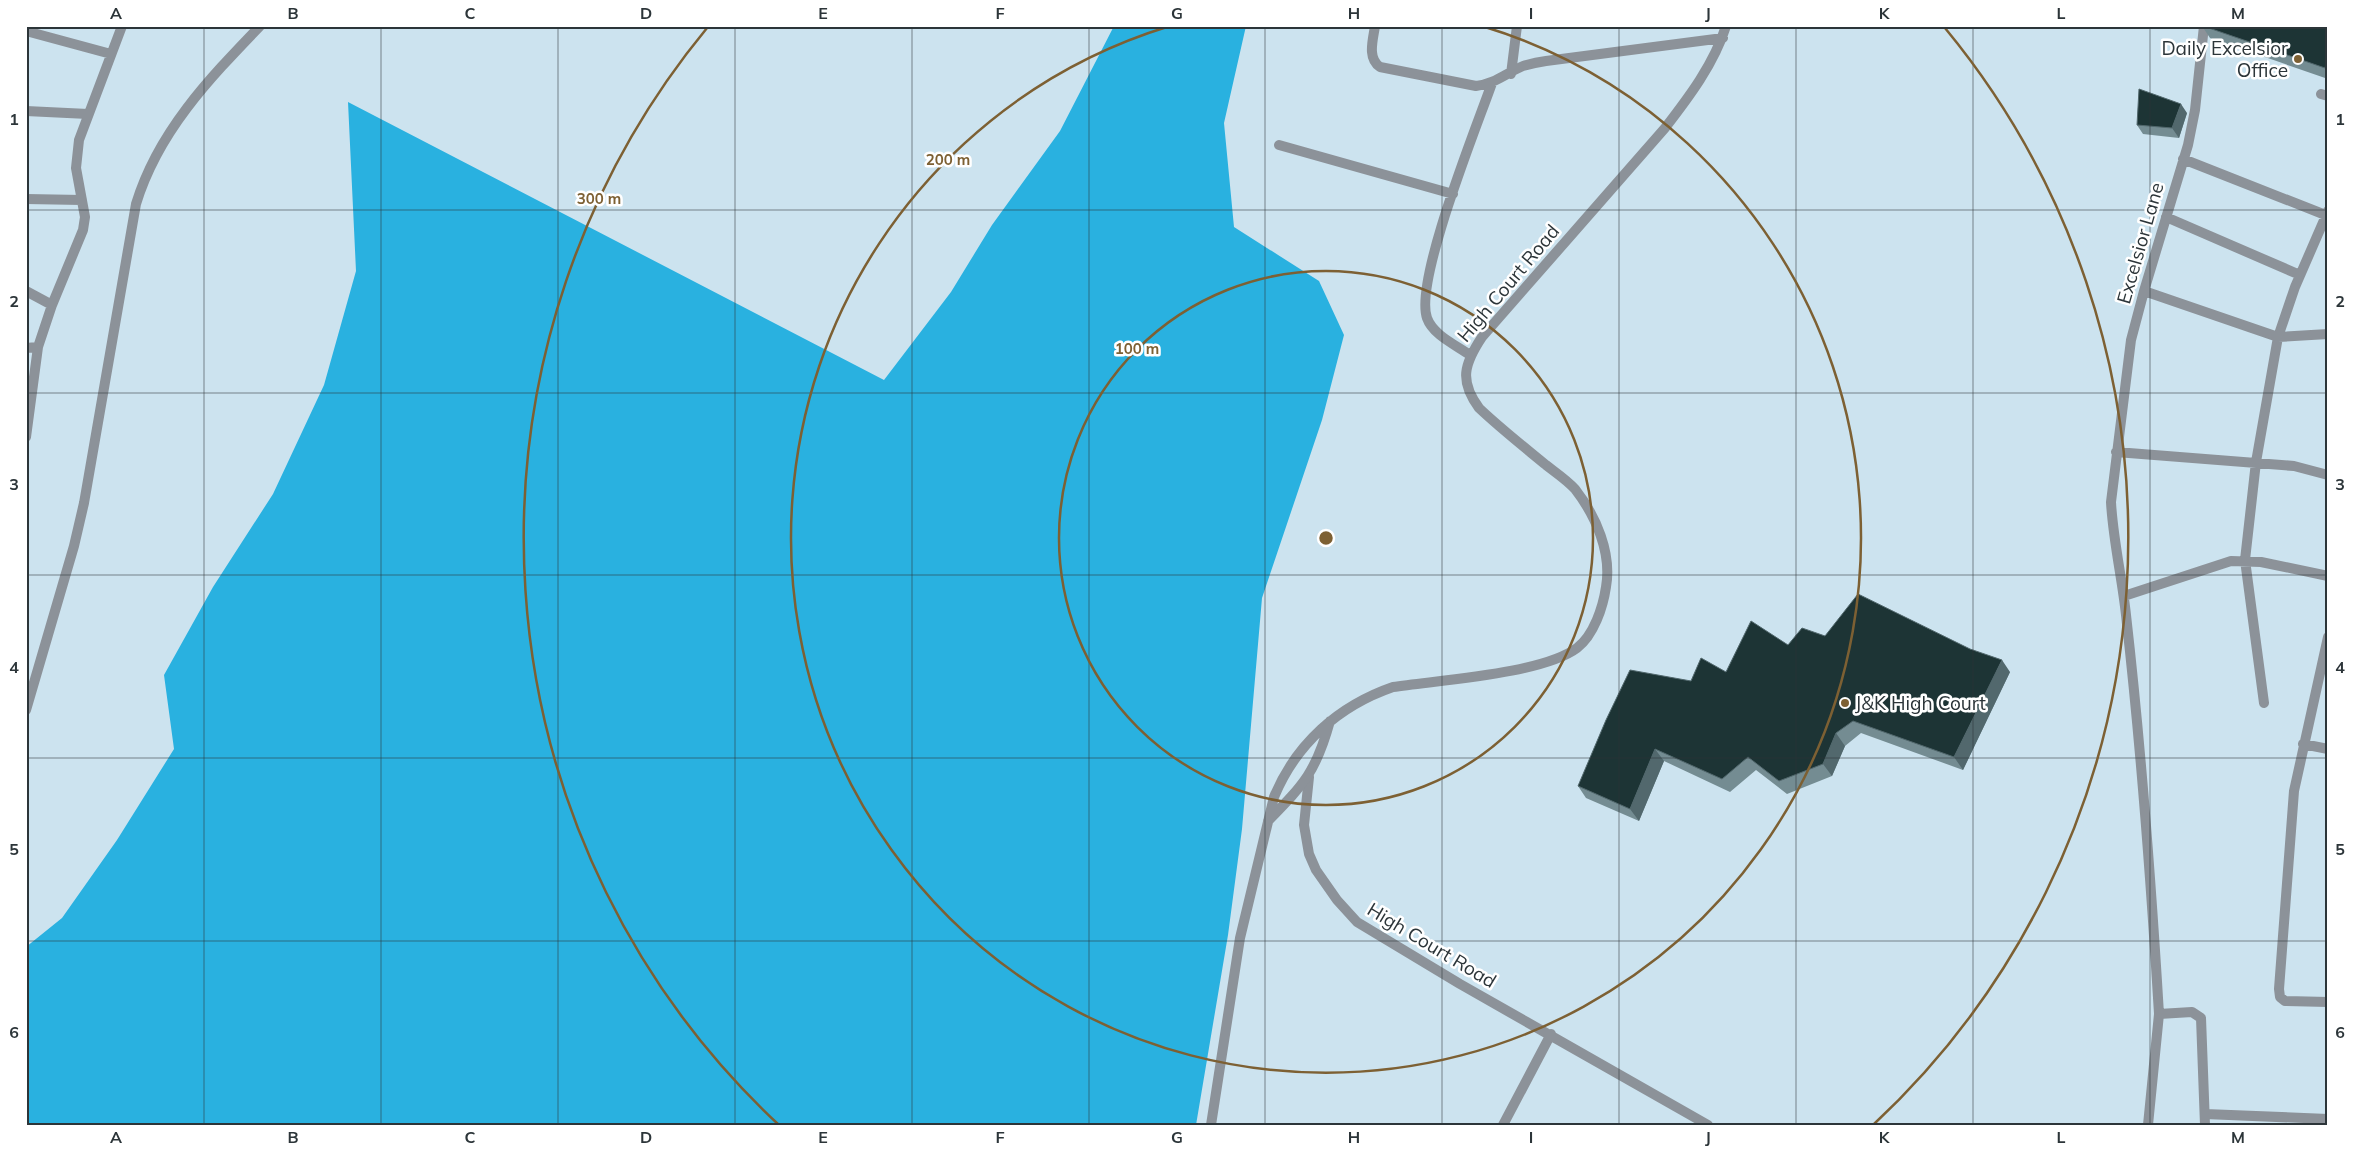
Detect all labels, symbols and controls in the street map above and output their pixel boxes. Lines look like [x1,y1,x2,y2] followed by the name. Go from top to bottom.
[110,3,122,23] text: A
[287,3,299,23] text: B
[465,3,476,23] text: C
[640,3,652,23] text: D
[818,3,828,23] text: E
[995,3,1005,23] text: F
[1171,3,1183,23] text: G
[1348,3,1360,23] text: H
[1529,3,1533,23] text: I
[1705,3,1711,23] text: J
[1879,3,1891,23] text: K
[2057,3,2066,23] text: L
[2231,3,2245,23] text: M
[2161,36,2288,82] place label: Daily Excelsior Office
[2292,53,2304,65] marker: Daily Excelsior Office
[9,109,19,129] text: 1
[2335,109,2345,129] text: 1
[926,150,970,169] text: 200 m
[2111,180,2169,306] street label: Excelsior Lane
[577,189,621,208] text: 300 m
[1452,219,1564,347] street label: High Court Road
[9,291,19,311] text: 2
[2335,291,2345,311] text: 2
[1115,339,1159,358] text: 100 m
[9,474,19,494] text: 3
[2335,474,2345,494] text: 3
[1317,529,1335,547] centre of rings
[9,657,19,677] text: 4
[2335,657,2345,677] text: 4
[1855,691,1986,715] place label: J&K High Court
[1839,697,1851,709] marker: J&K High Court
[9,839,19,859] text: 5
[2335,839,2345,859] text: 5
[1363,897,1501,993] street label: High Court Road
[9,1022,19,1042] text: 6
[2335,1022,2345,1042] text: 6
[110,1127,122,1147] text: A
[287,1127,299,1147] text: B
[465,1127,476,1147] text: C
[640,1127,652,1147] text: D
[818,1127,828,1147] text: E
[995,1127,1005,1147] text: F
[1171,1127,1183,1147] text: G
[1348,1127,1360,1147] text: H
[1529,1127,1533,1147] text: I
[1705,1127,1711,1147] text: J
[1879,1127,1891,1147] text: K
[2057,1127,2066,1147] text: L
[2231,1127,2245,1147] text: M

